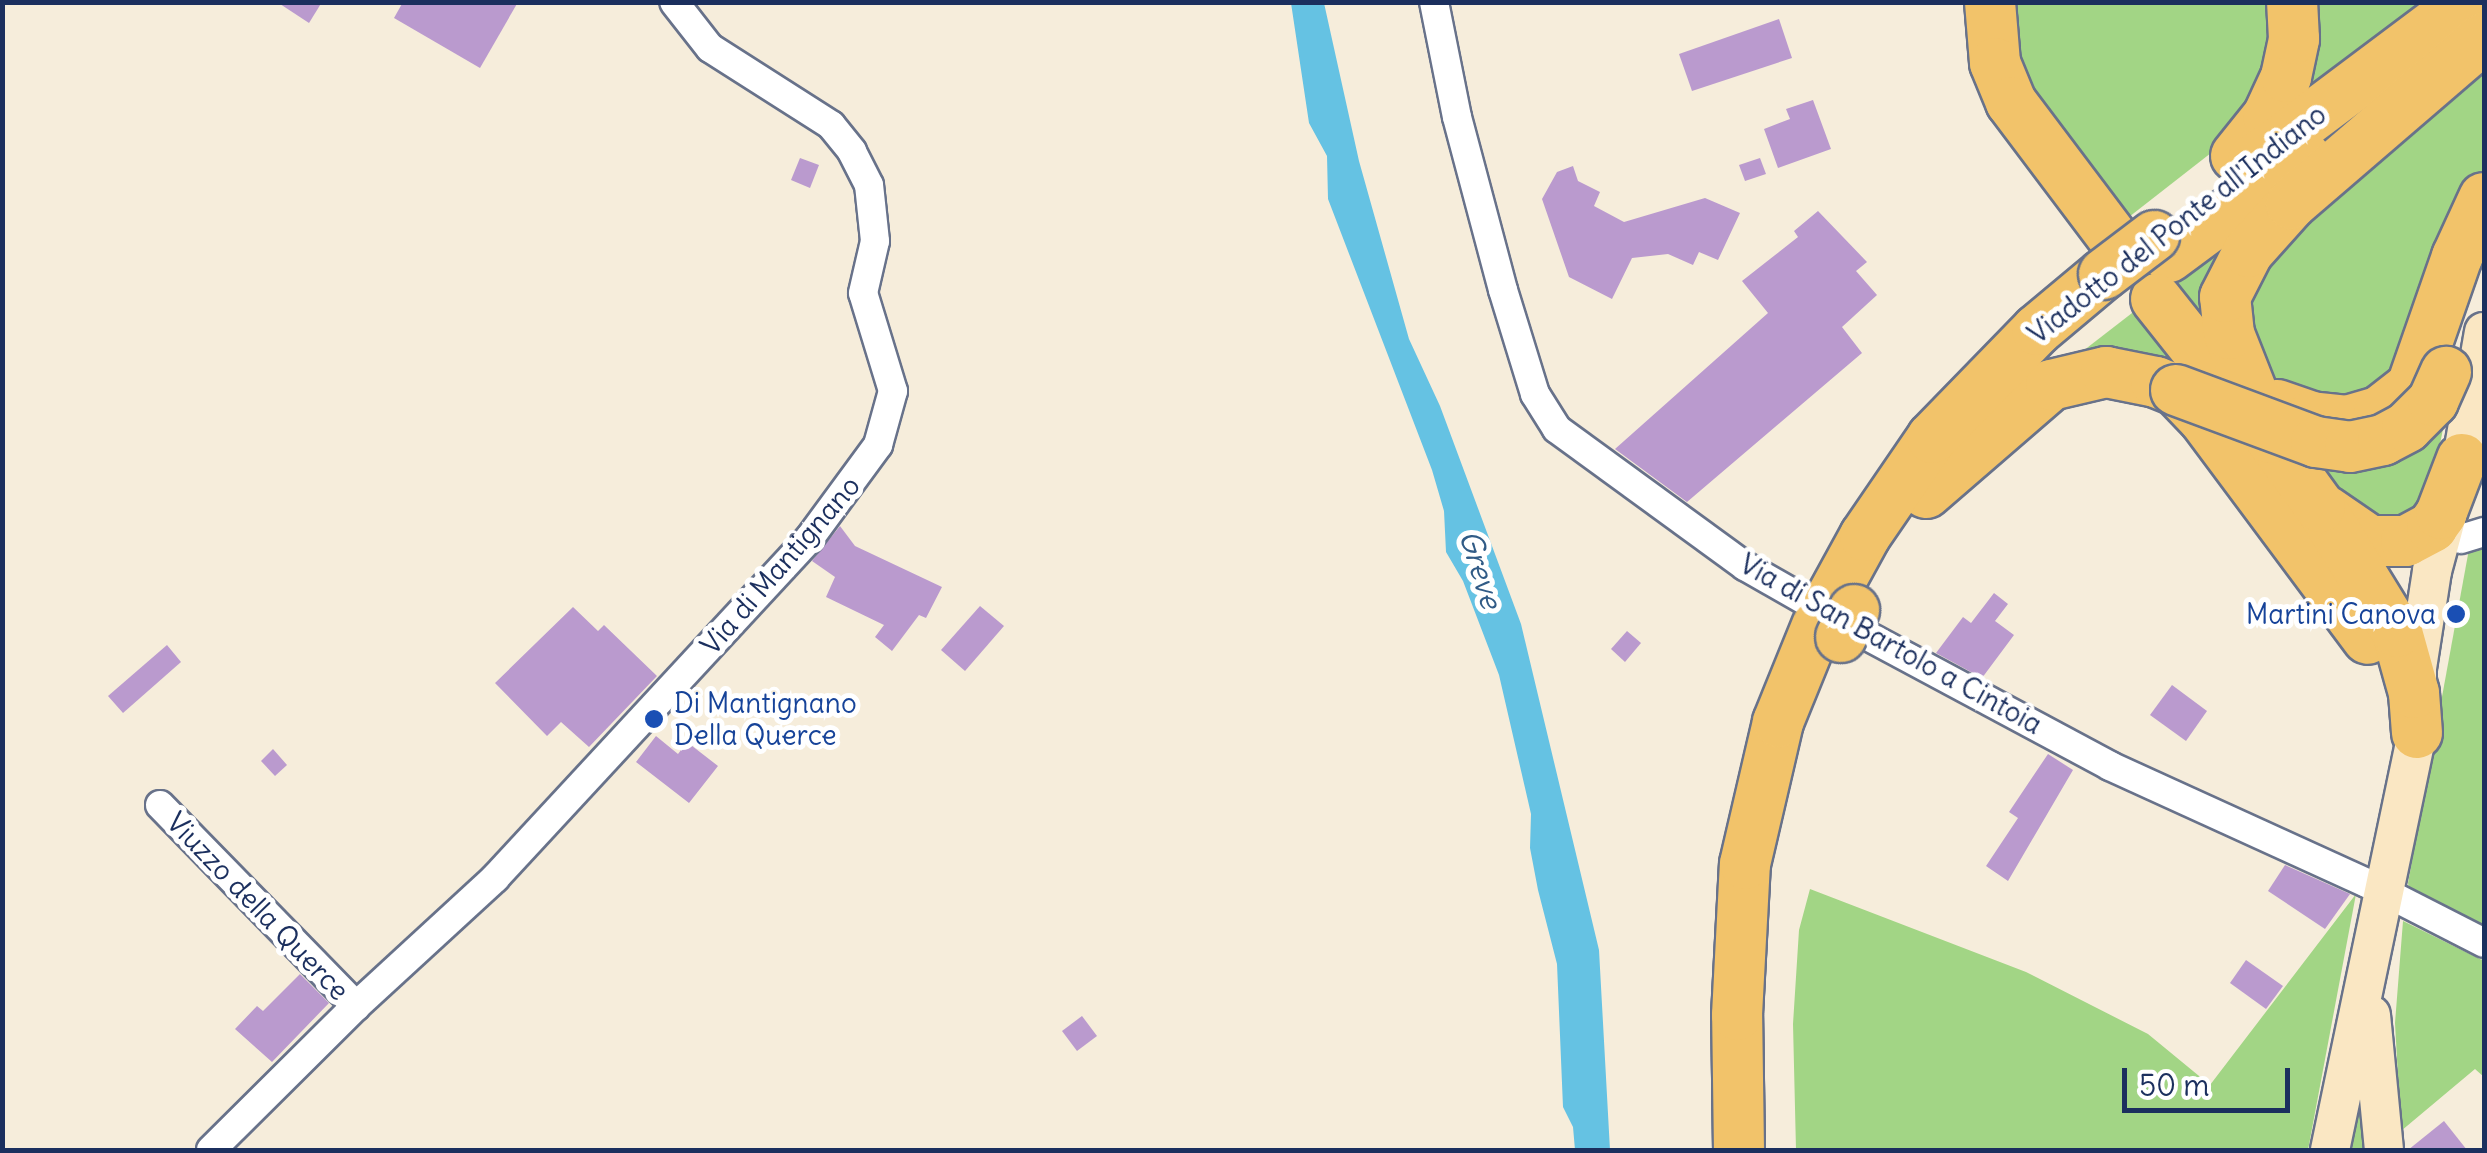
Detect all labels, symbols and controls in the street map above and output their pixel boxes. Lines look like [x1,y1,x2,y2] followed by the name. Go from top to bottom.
[2021,97,2333,351] street label: Viadotto del Ponte all'Indiano
[693,469,867,661] street label: Via di Mantignano
[1452,526,1510,612] water label: Greve
[1734,547,2048,741] street label: Via di San Bartolo a Cintoia
[2246,597,2436,631] place label: Martini Canova
[2445,603,2467,625] marker: Martini Canova
[674,686,857,752] place label: Di Mantignano Della Querce
[643,708,665,730] marker: Di Mantignano Della Querce
[160,805,356,1007] street label: Viuzzo della Querce
[2127,1048,2294,1110] scale bar
[2139,1066,2209,1104] text: 50 m

